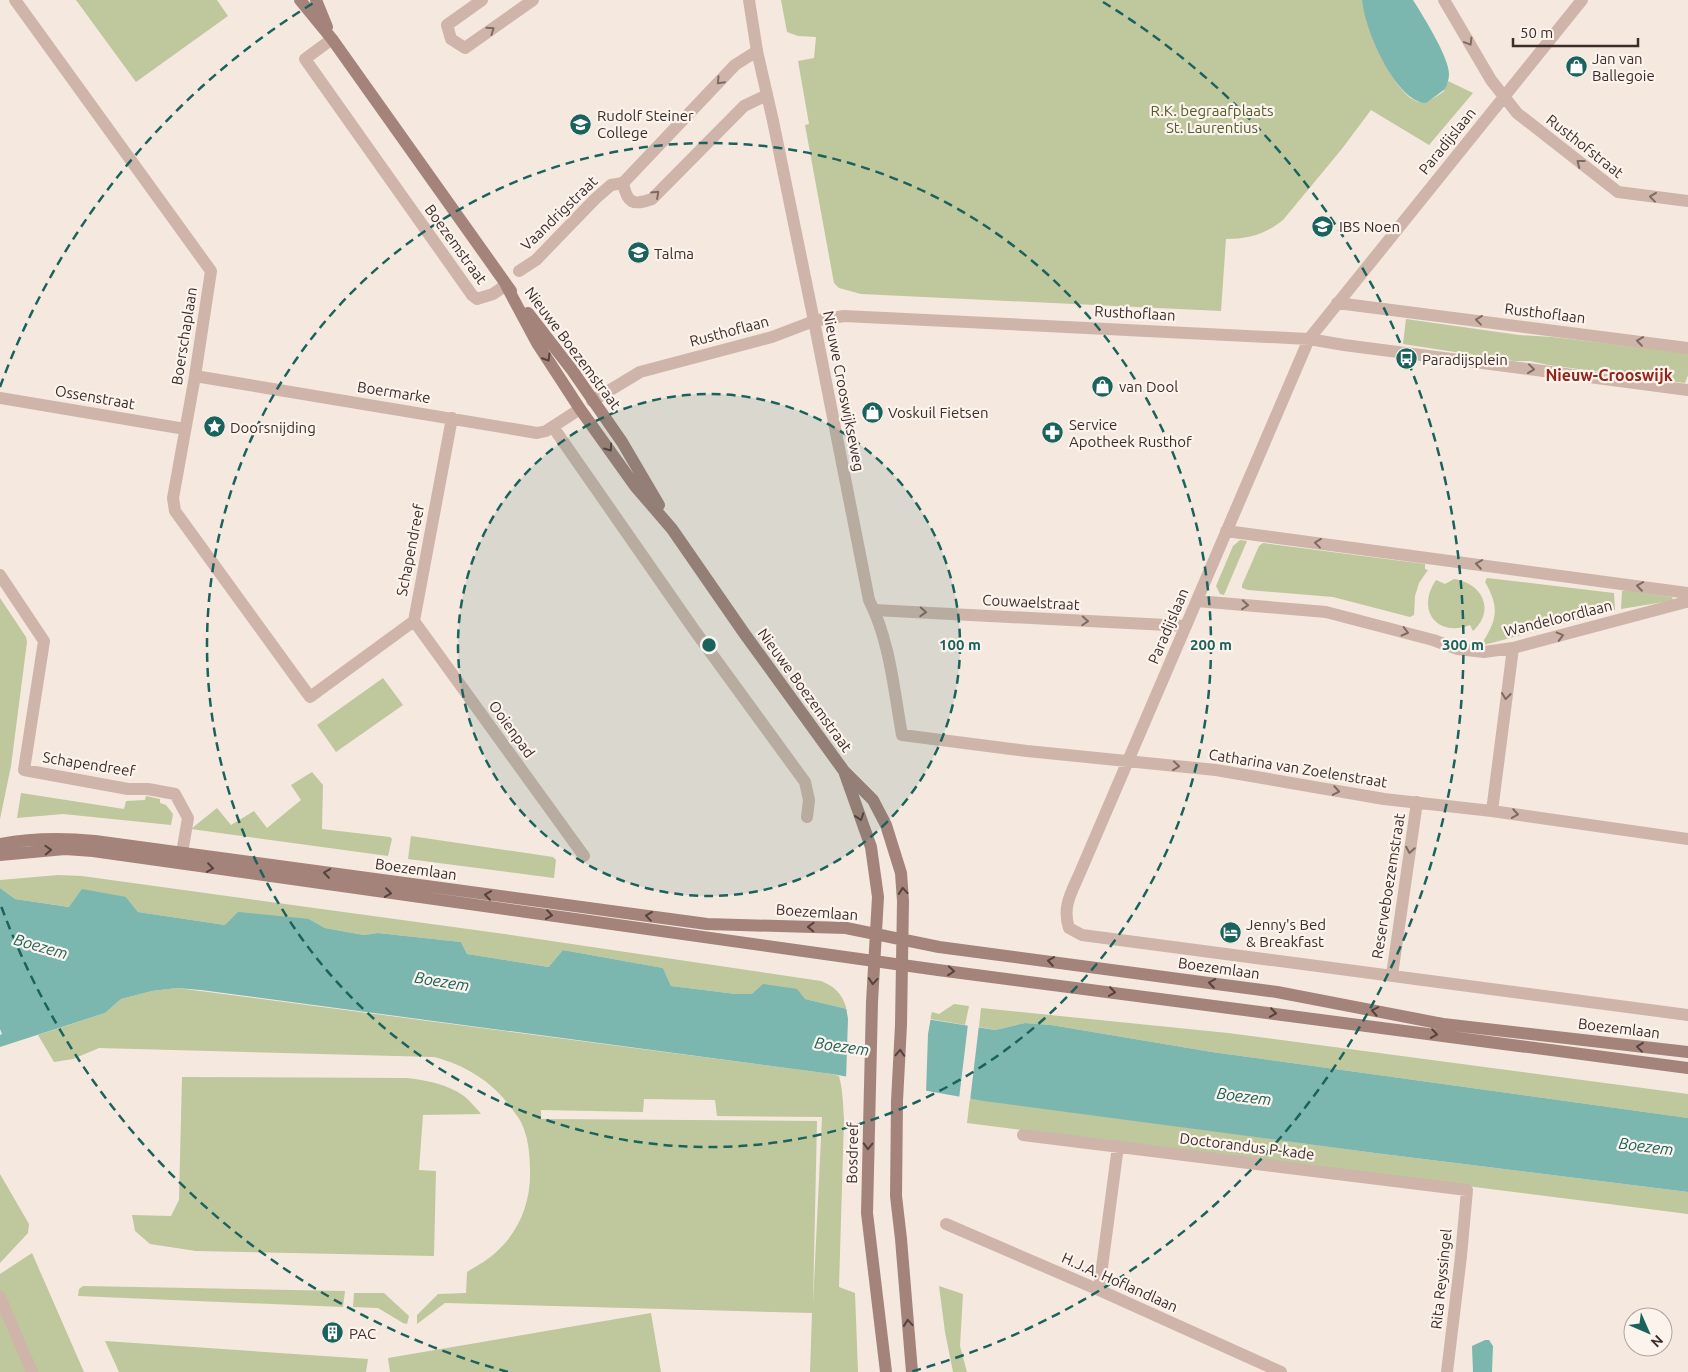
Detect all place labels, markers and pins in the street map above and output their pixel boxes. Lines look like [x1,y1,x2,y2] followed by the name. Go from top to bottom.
[1592,50,1655,84] place label: Jan van Ballegoie
[1564,55,1588,79] shop icon: Jan van Ballegoie
[597,107,694,141] place label: Rudolf Steiner College
[569,112,593,136] school or university icon: Rudolf Steiner College
[1311,214,1335,238] school or university icon: IBS Noen
[1339,218,1400,235] place label: IBS Noen
[626,241,650,265] school or university icon: Talma
[654,245,694,262] place label: Talma
[1394,347,1418,371] bus stop icon: Paradijsplein
[1422,351,1508,368] place label: Paradijsplein
[1091,374,1115,398] shop icon: van Dool
[1119,378,1178,395] place label: van Dool
[860,400,884,424] shop icon: Voskuil Fietsen
[888,404,988,421] place label: Voskuil Fietsen
[202,415,226,439] place icon: Doorsnijding
[1069,416,1192,450] place label: Service Apotheek Rusthof
[230,419,316,436] place label: Doorsnijding
[1041,421,1065,445] pharmacy icon: Service Apotheek Rusthof
[700,636,718,654] centre of rings
[1246,916,1326,950] place label: Jenny's Bed & Breakfast
[1218,921,1242,945] hotel icon: Jenny's Bed & Breakfast
[321,1321,345,1345] building icon: PAC
[349,1325,376,1342] place label: PAC

